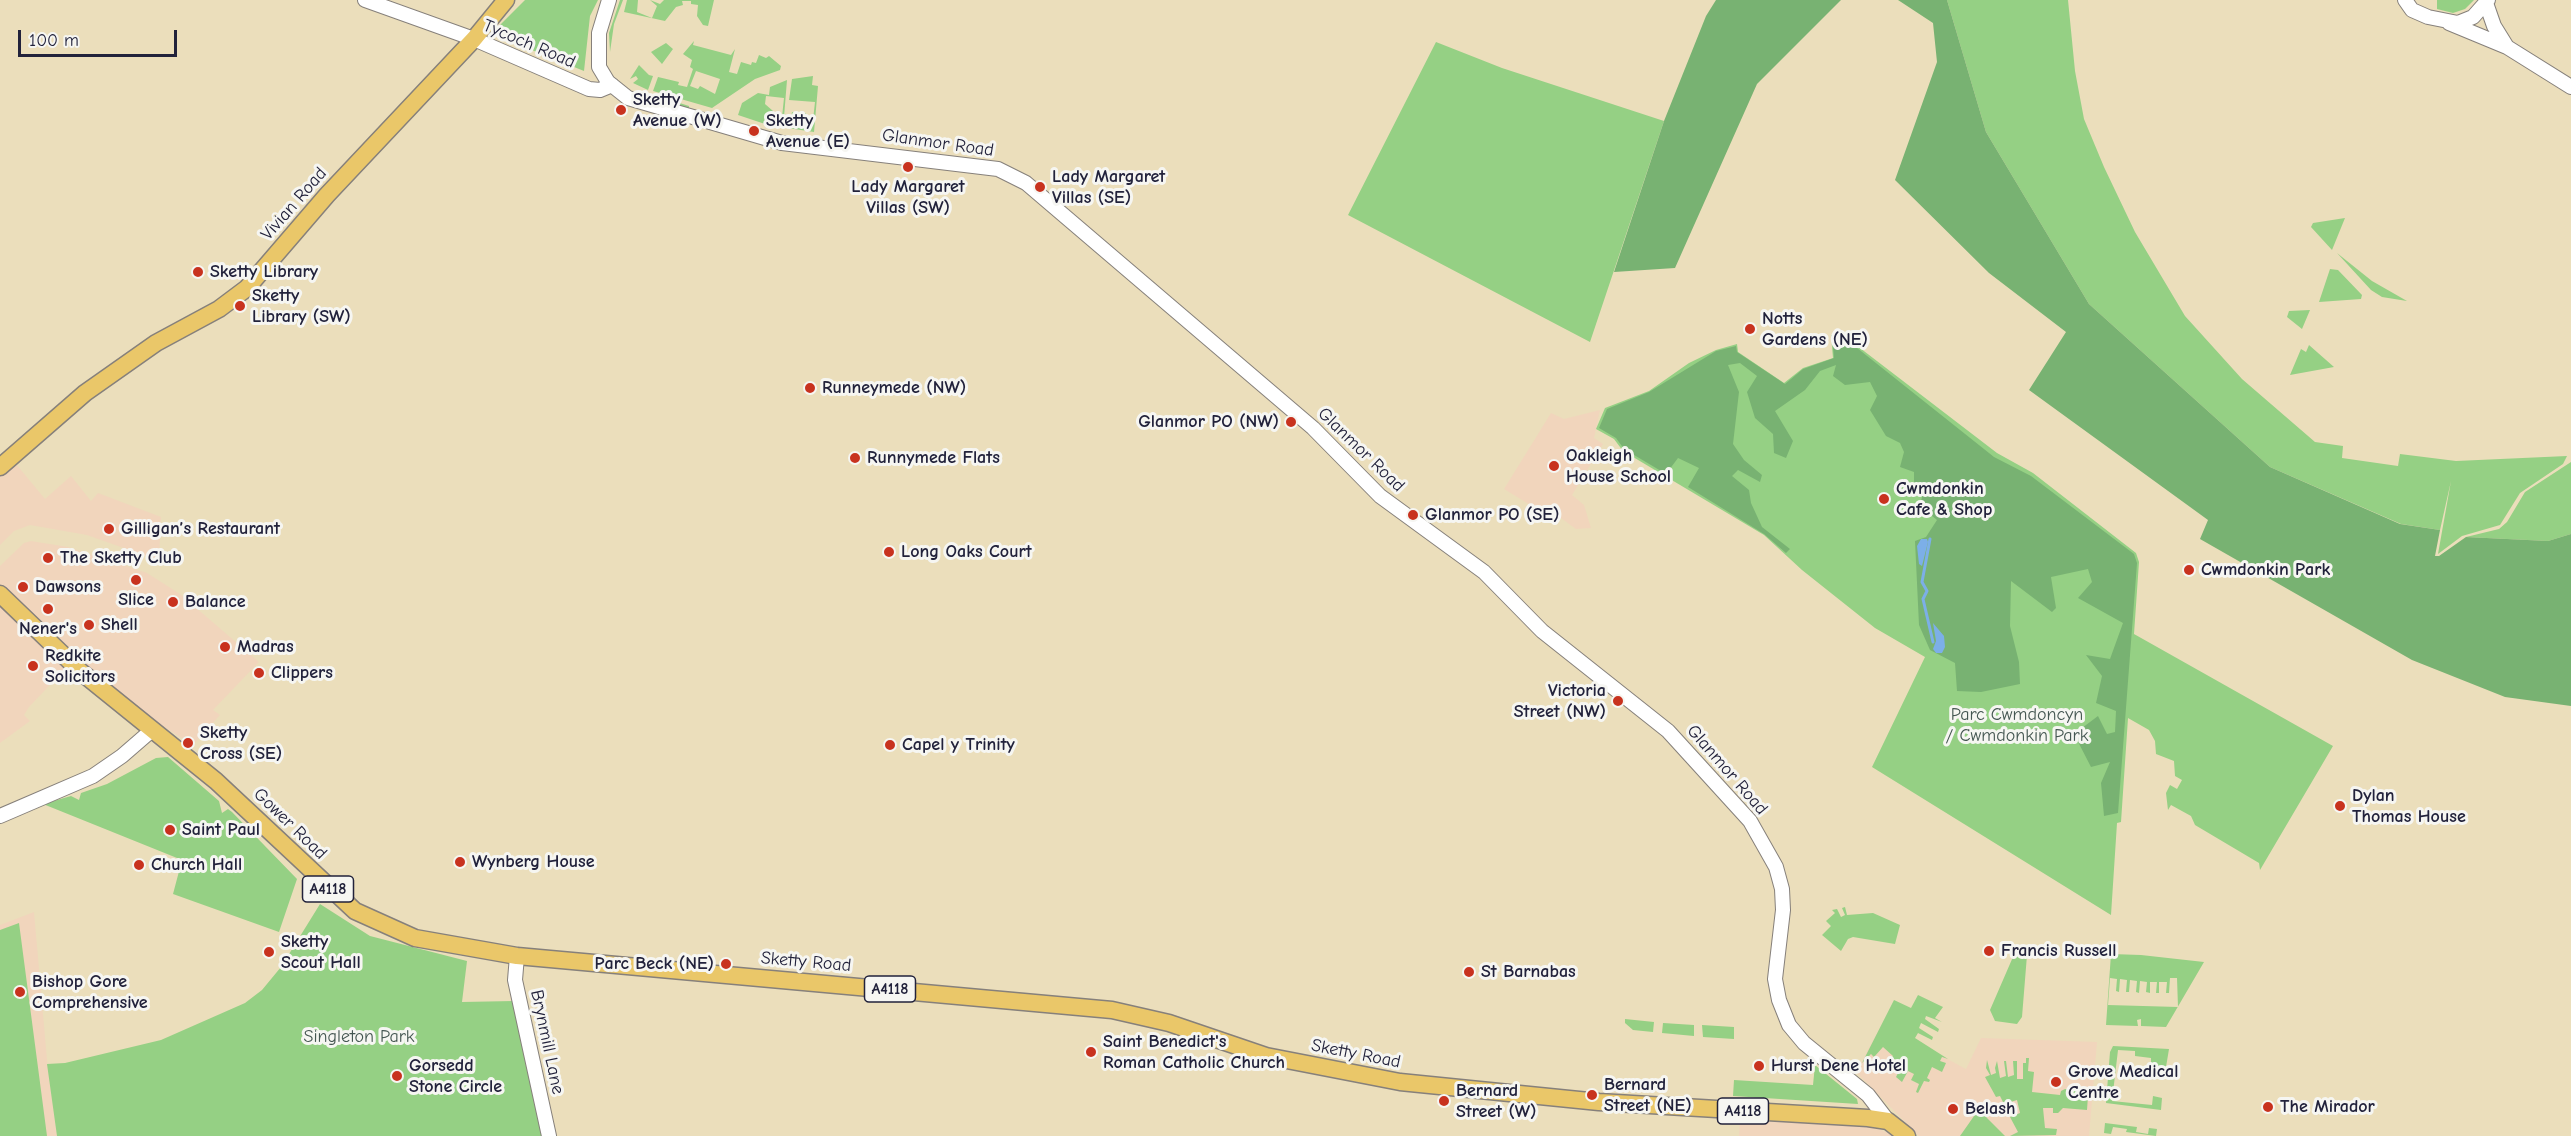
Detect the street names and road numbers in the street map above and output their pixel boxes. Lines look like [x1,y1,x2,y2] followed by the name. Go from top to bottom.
[479,15,579,73] street label: Tycoch Road
[881,124,995,162] street label: Glanmor Road
[257,163,331,245] street label: Vivian Road
[1313,403,1409,497] street label: Glanmor Road
[1682,720,1772,820] street label: Glanmor Road
[249,784,331,864] street label: Gower Road
[302,876,354,902] road number: A4118
[760,947,852,977] street label: Sketty Road
[864,976,916,1002] road number: A4118
[525,988,569,1096] street label: Brynmill Lane
[1310,1035,1402,1073] street label: Sketty Road
[1718,1098,1768,1124] road number: A4118

